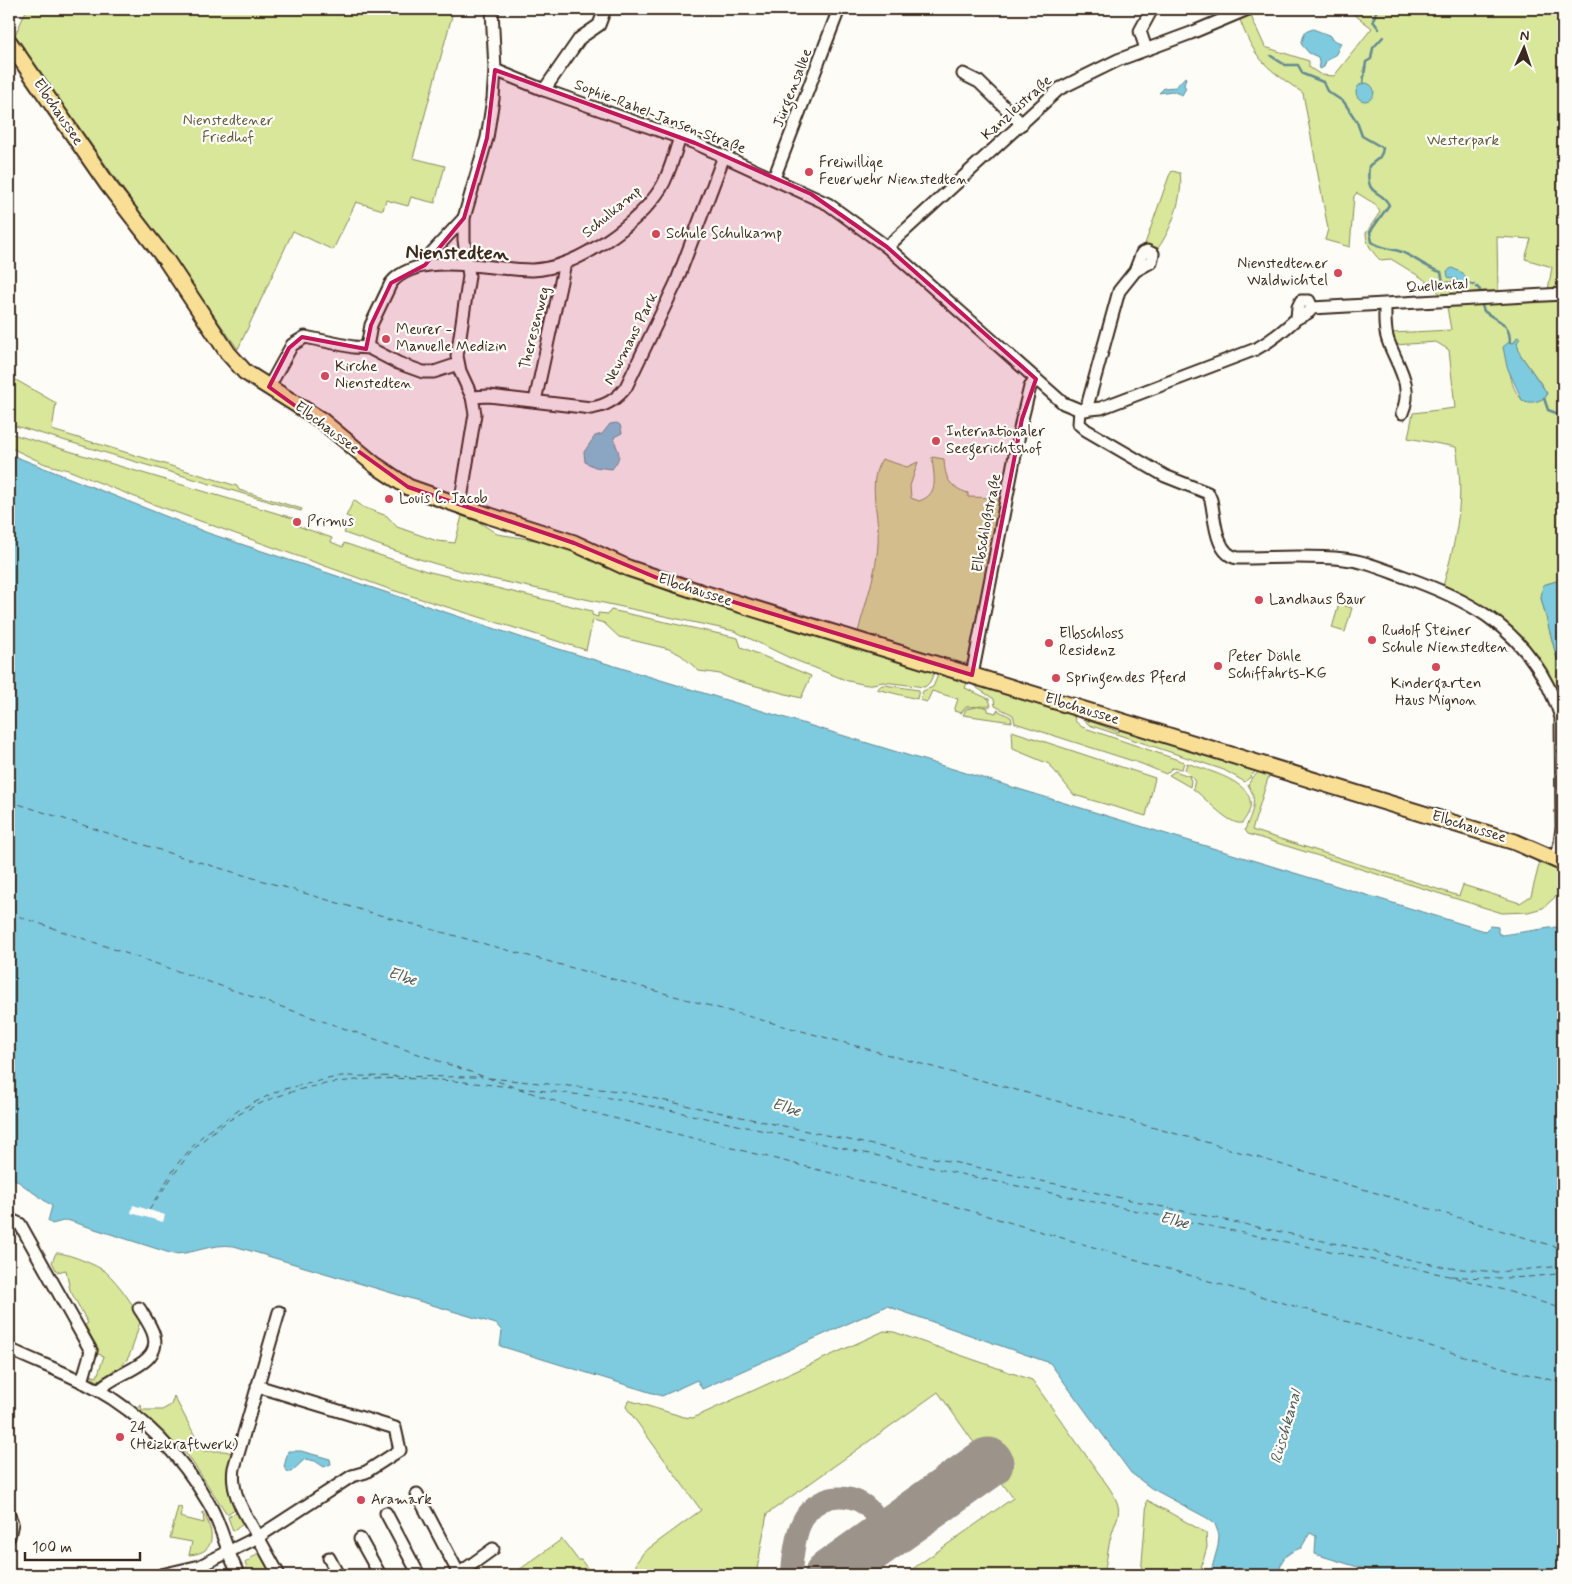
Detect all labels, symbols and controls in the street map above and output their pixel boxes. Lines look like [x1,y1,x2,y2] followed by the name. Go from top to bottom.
[1500,22,1550,72] north arrow
[1519,27,1530,45] text: N
[769,46,818,131] street label: Jürgensallee
[977,71,1057,145] street label: Kanzleistraße
[28,75,88,149] street label: Elbchaussee
[571,75,749,159] street label: Sophie-Rahel-Jansen-Straße
[183,111,273,148] park label: Nienstedtener Friedhof
[1427,131,1500,151] park label: Westerpark
[819,153,968,190] place label: Freiwillige Feuerwehr Nienstedten
[803,166,815,178] marker: Freiwillige Feuerwehr Nienstedten
[578,181,646,243] street label: Schulkamp
[666,224,782,244] place label: Schule Schulkamp
[650,228,662,240] marker: Schule Schulkamp
[405,240,509,267] district label: Nienstedten
[1237,254,1328,291] place label: Nienstedtener Waldwichtel
[1332,267,1344,279] marker: Nienstedtener Waldwichtel
[1405,274,1469,298] street label: Quellental
[515,285,555,371] street label: Theresenweg
[599,289,663,389] street label: Newmans Park
[396,320,507,357] place label: Meurer - Manuelle Medizin
[380,333,392,345] marker: Meurer - Manuelle Medizin
[335,357,413,394] place label: Kirche Nienstedten
[319,370,331,382] marker: Kirche Nienstedten
[290,397,364,459] street label: Elbchaussee
[946,422,1045,460] place label: Internationaler Seegerichtshof
[930,435,942,447] marker: Internationaler Seegerichtshof
[968,472,1006,574] street label: Elbschloßstraße
[399,489,488,509] place label: Louis C. Jacob
[383,493,395,505] marker: Louis C. Jacob
[307,512,354,532] place label: Primus
[291,516,303,528] marker: Primus
[655,569,735,611] street label: Elbchaussee
[1269,590,1366,610] place label: Landhaus Baur
[1253,594,1265,606] marker: Landhaus Baur
[1382,621,1509,658] place label: Rudolf Steiner Schule Nienstedten
[1059,624,1124,661] place label: Elbschloss Residenz
[1366,634,1378,646] marker: Rudolf Steiner Schule Nienstedten
[1043,637,1055,649] marker: Elbschloss Residenz
[1228,647,1326,684] place label: Peter Döhle Schiffahrts-KG
[1212,660,1224,672] marker: Peter Döhle Schiffahrts-KG
[1430,661,1442,673] marker: Kindergarten Haus Mignon
[1066,668,1186,689] place label: Springendes Pferd
[1050,672,1062,684] marker: Springendes Pferd
[1391,674,1481,711] place label: Kindergarten Haus Mignon
[1042,688,1122,730] street label: Elbchaussee
[1429,806,1509,848] street label: Elbchaussee
[385,962,420,992] water label: Elbe
[769,1093,804,1123] water label: Elbe
[1157,1207,1192,1235] water label: Elbe
[1265,1385,1307,1466] water label: Rüschkanal
[130,1418,239,1455] place label: 24 (Heizkraftwerk)
[114,1431,126,1443] marker: 24 (Heizkraftwerk)
[371,1490,432,1510] place label: Aramark
[355,1494,367,1506] marker: Aramark
[25,1529,140,1561] scale bar
[32,1538,72,1558] text: 100 m

